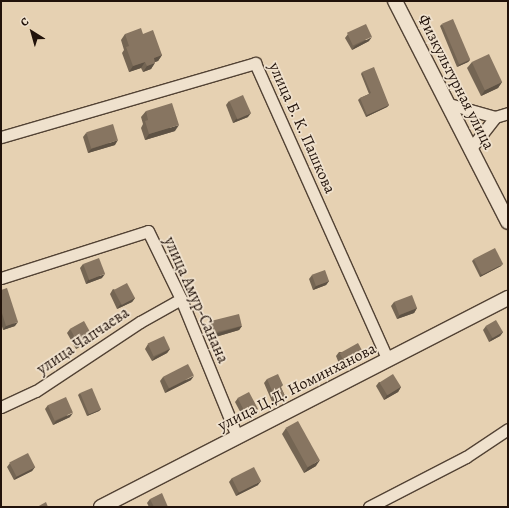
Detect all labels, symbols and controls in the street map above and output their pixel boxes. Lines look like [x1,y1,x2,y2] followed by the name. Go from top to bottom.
[414,11,498,153] street label: Физкультурная улица
[12,12,52,52] north arrow
[17,14,32,30] text: С
[264,59,340,197] street label: улица Б. К. Пашкова
[160,234,232,366] street label: улица Амур-Санана
[33,303,133,379] street label: улица Чапчаева
[215,339,379,435] street label: улица Ц.Д. Номинханова

